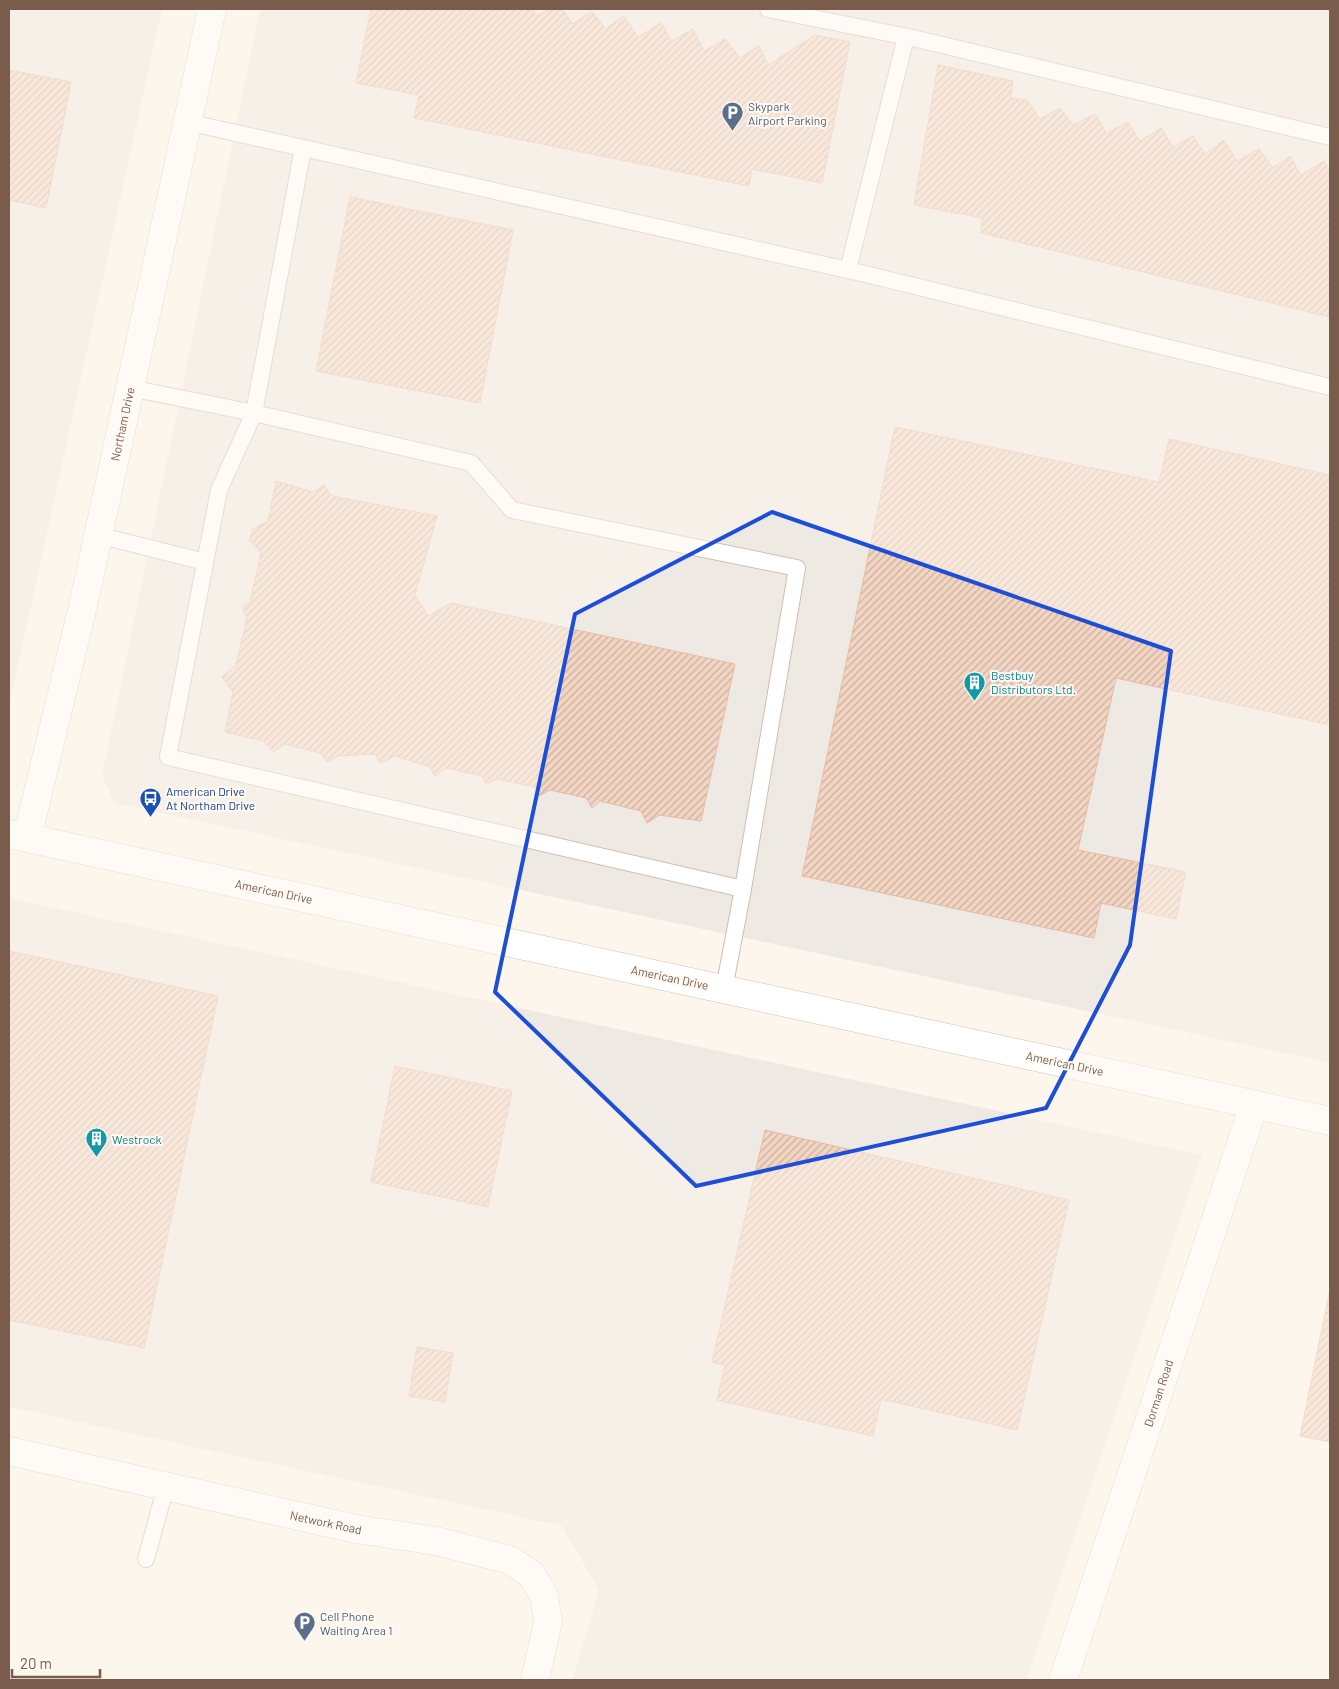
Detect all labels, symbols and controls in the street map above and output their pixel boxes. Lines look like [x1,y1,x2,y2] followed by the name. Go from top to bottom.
[748,99,827,127] place label: Skypark Airport Parking
[720,101,744,132] parking icon: Skypark Airport Parking
[107,386,137,462] street label: Northam Drive
[991,668,1076,696] place label: Bestbuy Distributors Ltd.
[963,670,987,701] building icon: Bestbuy Distributors Ltd.
[166,784,255,812] place label: American Drive At Northam Drive
[138,786,162,817] bus stop icon: American Drive At Northam Drive
[234,876,314,906] street label: American Drive
[630,962,710,992] street label: American Drive
[1025,1048,1105,1078] street label: American Drive
[84,1127,108,1158] building icon: Westrock
[112,1132,161,1146] place label: Westrock
[1141,1358,1175,1428] street label: Dorman Road
[289,1508,363,1536] street label: Network Road
[320,1609,393,1637] place label: Cell Phone Waiting Area 1
[292,1611,316,1642] parking icon: Cell Phone Waiting Area 1
[12,1646,100,1678] scale bar
[20,1654,52,1672] text: 20 m

